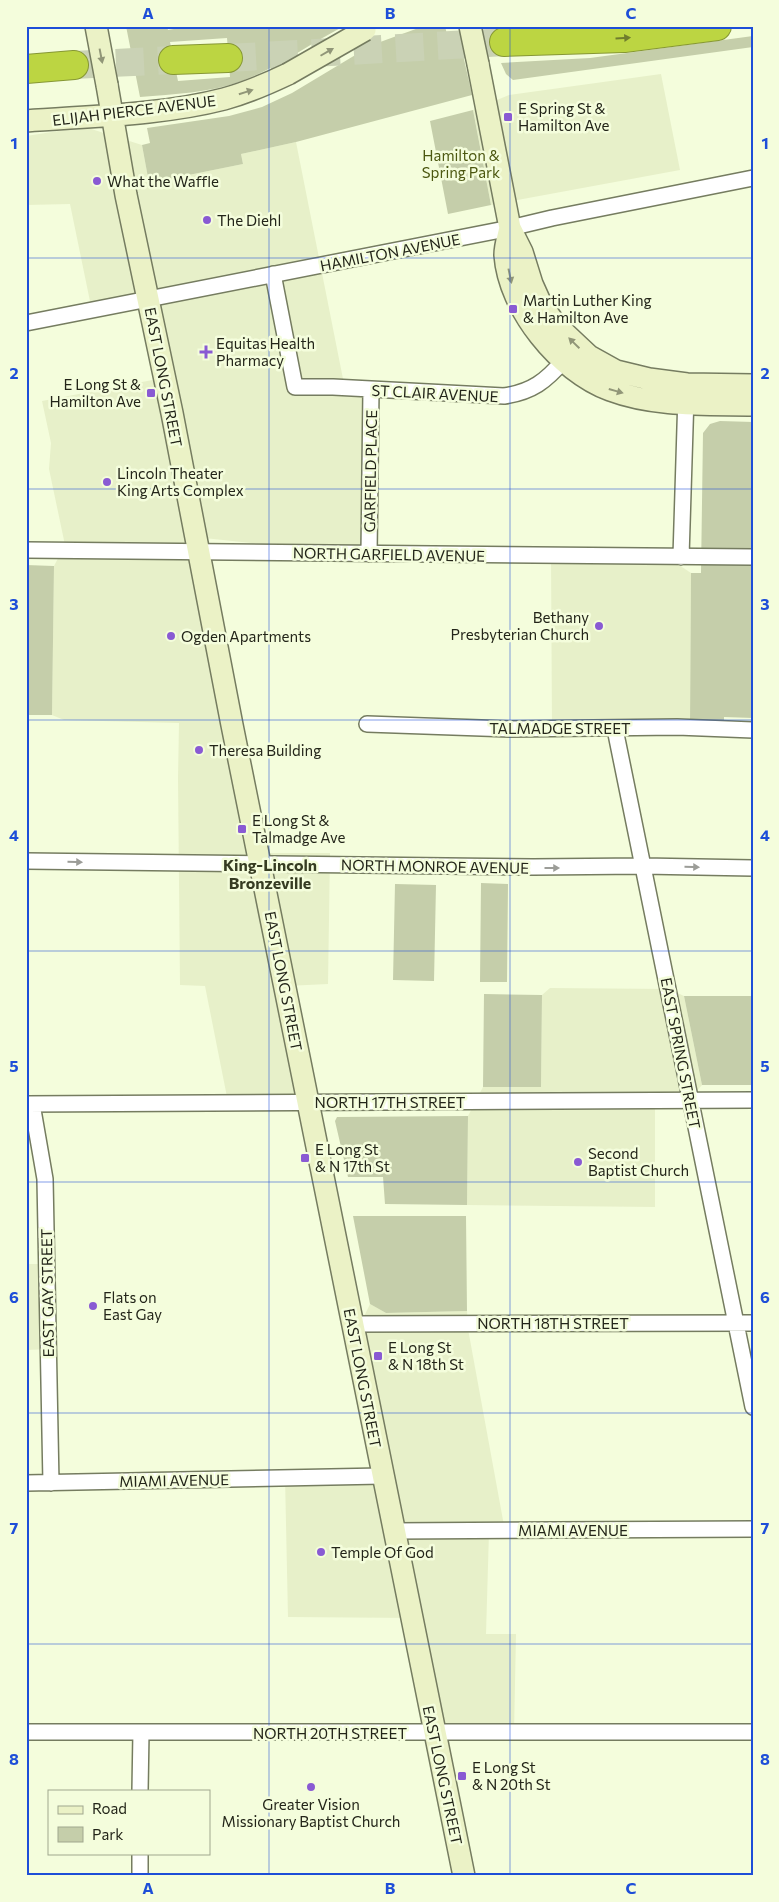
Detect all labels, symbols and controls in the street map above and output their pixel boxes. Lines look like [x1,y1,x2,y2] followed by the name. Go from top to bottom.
[142,3,154,22] text: A
[385,3,396,22] text: B
[626,3,637,22] text: C
[615,34,631,42] one-way arrow
[98,48,106,64] one-way arrow
[320,48,333,57] one-way arrow
[239,88,254,96] one-way arrow
[51,91,217,129] street label: ELIJAH PIERCE AVENUE
[518,99,610,134] place label: E Spring St & Hamilton Ave
[502,111,514,123] marker: E Spring St & Hamilton Ave
[10,133,18,152] text: 1
[761,133,769,152] text: 1
[422,146,500,181] park label: Hamilton & Spring Park
[107,172,219,190] place label: What the Waffle
[91,175,103,187] marker: What the Waffle
[217,211,281,229] place label: The Diehl
[201,214,213,226] marker: The Diehl
[318,230,462,274] street label: HAMILTON AVENUE
[506,269,514,284] one-way arrow
[523,291,652,326] place label: Martin Luther King & Hamilton Ave
[507,303,519,315] marker: Martin Luther King & Hamilton Ave
[142,306,186,449] street label: EAST LONG STREET
[216,334,315,369] place label: Equitas Health Pharmacy
[569,337,581,349] one-way arrow
[200,346,212,358] marker: Equitas Health Pharmacy
[9,363,19,382] text: 2
[760,363,770,382] text: 2
[50,375,141,410] place label: E Long St & Hamilton Ave
[371,381,499,405] street label: ST CLAIR AVENUE
[145,387,157,399] marker: E Long St & Hamilton Ave
[608,388,623,396] one-way arrow
[360,409,380,532] street label: GARFIELD PLACE
[117,464,244,499] place label: Lincoln Theater King Arts Complex
[101,476,113,488] marker: Lincoln Theater King Arts Complex
[293,543,485,565] street label: NORTH GARFIELD AVENUE
[9,594,19,613] text: 3
[760,594,770,613] text: 3
[451,608,589,643] place label: Bethany Presbyterian Church
[593,620,605,632] marker: Bethany Presbyterian Church
[181,627,311,645] place label: Ogden Apartments
[165,630,177,642] marker: Ogden Apartments
[489,719,631,737] street label: TALMADGE STREET
[209,741,321,759] place label: Theresa Building
[193,744,205,756] marker: Theresa Building
[252,811,346,846] place label: E Long St & Talmadge Ave
[236,823,248,835] marker: E Long St & Talmadge Ave
[9,825,19,844] text: 4
[760,825,770,844] text: 4
[223,855,317,892] district label: King-Lincoln Bronzeville
[341,855,529,877] street label: NORTH MONROE AVENUE
[67,858,83,866] one-way arrow
[684,863,700,871] one-way arrow
[545,864,561,872] one-way arrow
[262,910,306,1053] street label: EAST LONG STREET
[658,976,705,1131] street label: EAST SPRING STREET
[9,1056,19,1075] text: 5
[760,1056,770,1075] text: 5
[315,1093,466,1111] street label: NORTH 17TH STREET
[315,1140,390,1175] place label: E Long St & N 17th St
[588,1144,689,1179] place label: Second Baptist Church
[299,1152,311,1164] marker: E Long St & N 17th St
[572,1156,584,1168] marker: Second Baptist Church
[37,1228,57,1358] street label: EAST GAY STREET
[9,1287,19,1306] text: 6
[760,1287,770,1306] text: 6
[103,1288,162,1323] place label: Flats on East Gay
[87,1300,99,1312] marker: Flats on East Gay
[341,1307,385,1450] street label: EAST LONG STREET
[477,1314,629,1332] street label: NORTH 18TH STREET
[388,1338,464,1373] place label: E Long St & N 18th St
[372,1350,384,1362] marker: E Long St & N 18th St
[119,1470,229,1490] street label: MIAMI AVENUE
[10,1518,19,1537] text: 7
[761,1518,770,1537] text: 7
[518,1521,628,1539] street label: MIAMI AVENUE
[331,1543,434,1561] place label: Temple Of God
[315,1546,327,1558] marker: Temple Of God
[419,1704,467,1847] street label: EAST LONG STREET
[253,1724,407,1742] street label: NORTH 20TH STREET
[9,1749,19,1768] text: 8
[760,1749,770,1768] text: 8
[472,1758,551,1793] place label: E Long St & N 20th St
[456,1770,468,1782] marker: E Long St & N 20th St
[305,1781,317,1793] marker: Greater Vision Missionary Baptist Church
[48,1790,210,1854] legend
[222,1795,400,1830] place label: Greater Vision Missionary Baptist Church
[92,1799,127,1817] text: Road
[92,1825,123,1843] text: Park
[142,1878,154,1897] text: A
[385,1878,396,1897] text: B
[626,1878,637,1897] text: C

